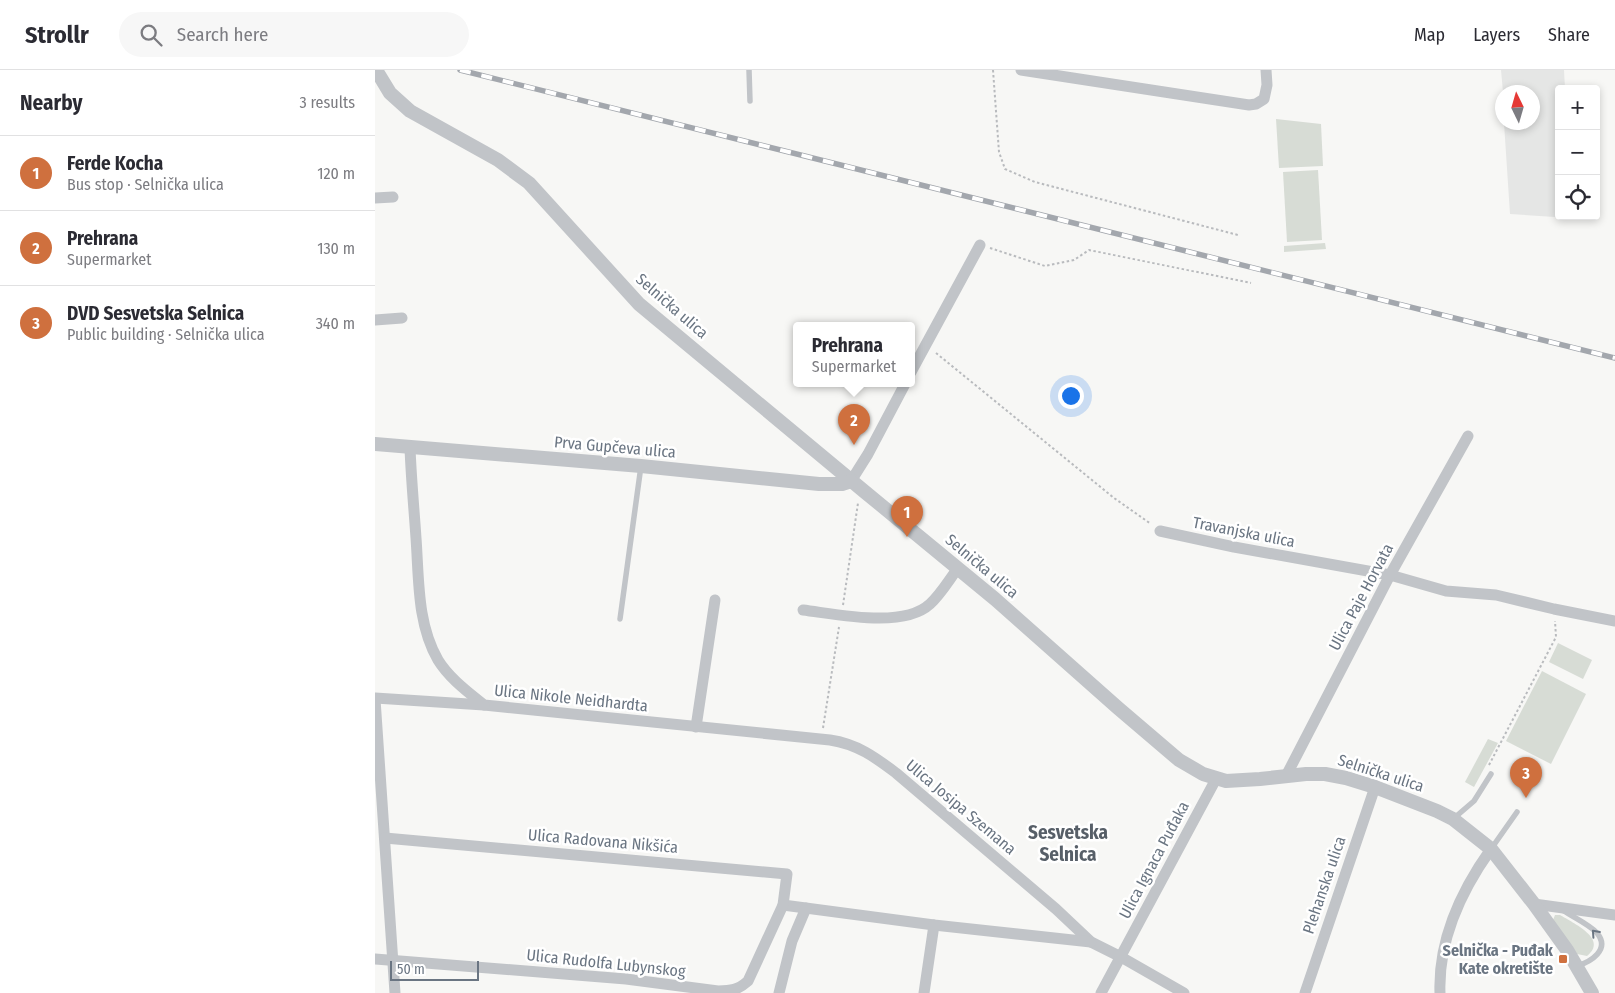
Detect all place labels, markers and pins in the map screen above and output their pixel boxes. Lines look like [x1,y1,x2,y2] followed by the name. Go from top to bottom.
[838,404,870,445] pin: 2
[891,496,923,537] pin: 1
[1510,757,1542,798] pin: 3
[1443,941,1554,978] place label: Selnička - Puđak Kate okretište
[1557,953,1569,965] marker: Selnička - Puđak Kate okretište

